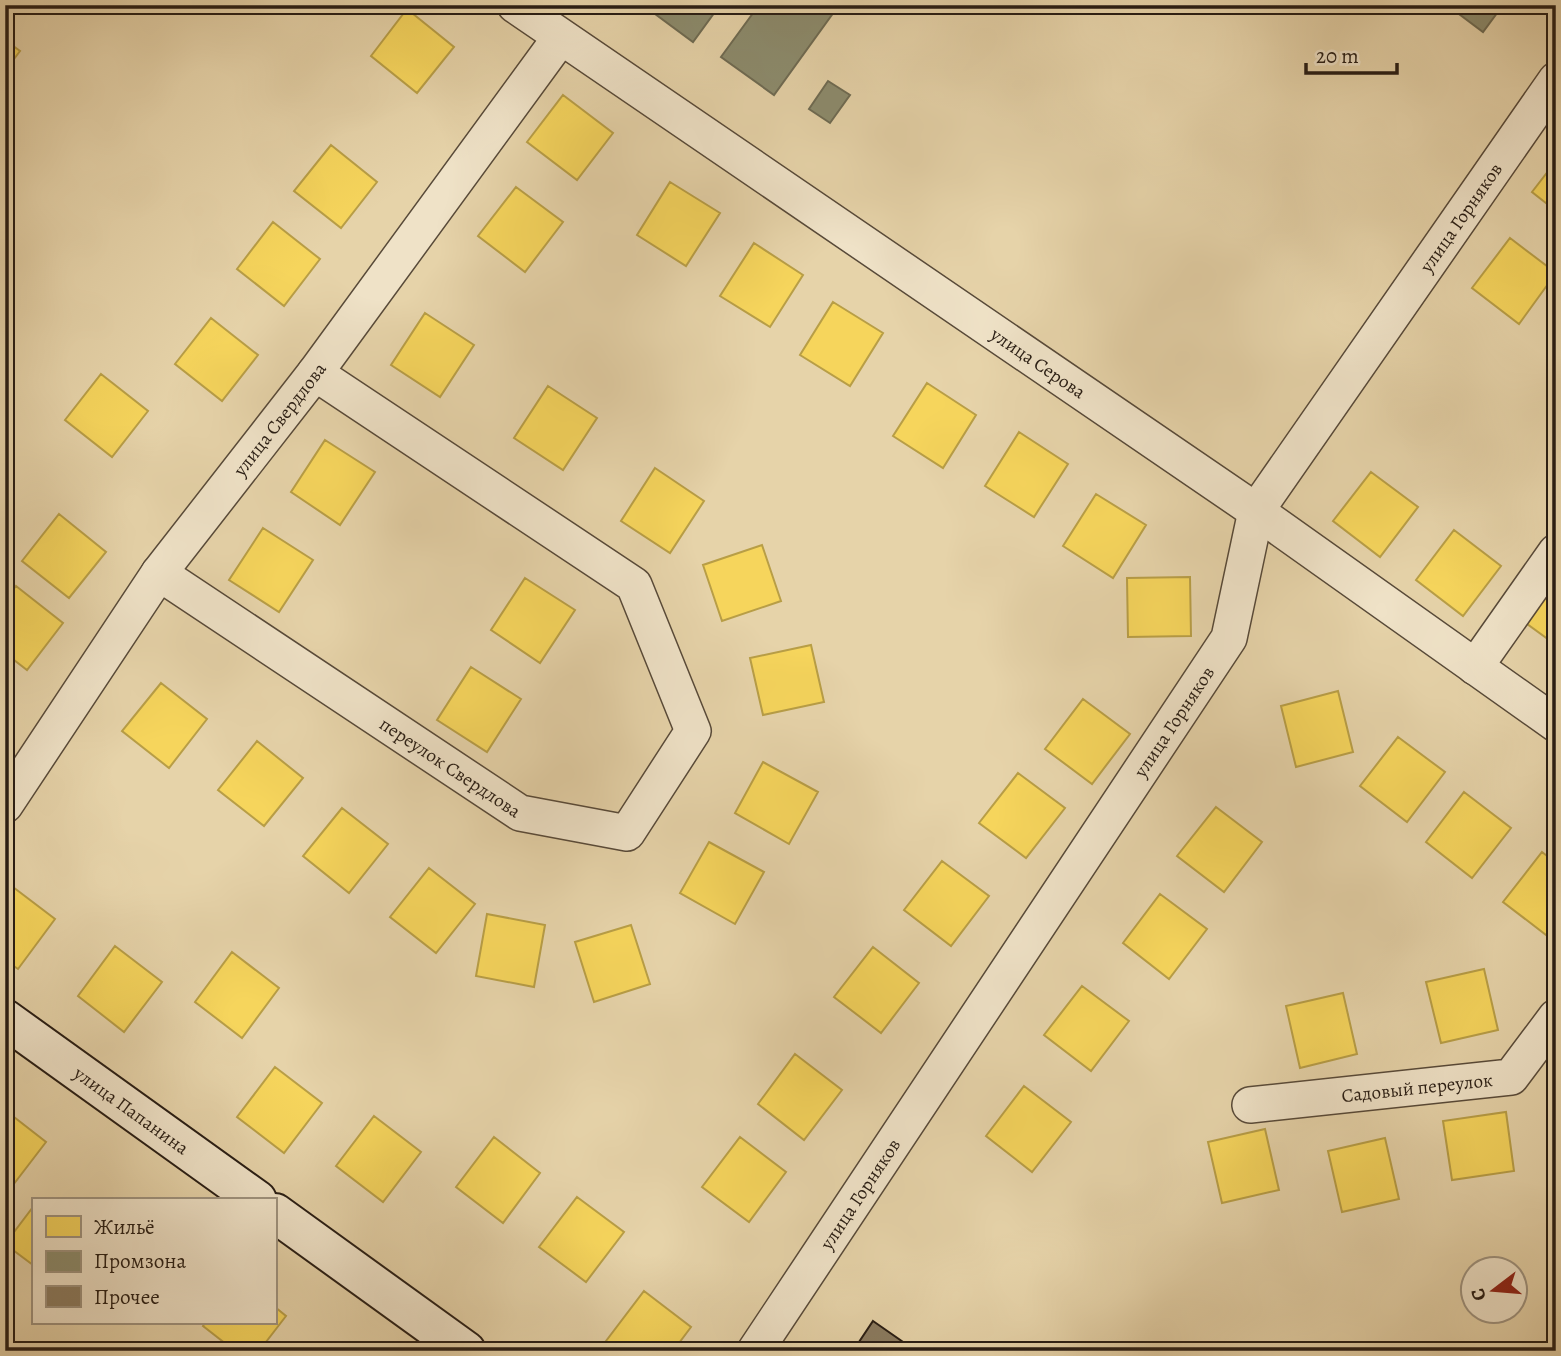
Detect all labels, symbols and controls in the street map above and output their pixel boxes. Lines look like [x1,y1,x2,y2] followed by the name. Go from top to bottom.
[1306,32,1396,76] scale bar
[1316,42,1359,70] text: 20 m
[1413,158,1509,279] street label: улица Горняков
[984,321,1091,405] street label: улица Серова
[227,357,333,483] street label: улица Свердлова
[1127,661,1221,783] street label: улица Горняков
[374,711,526,824] street label: переулок Свердлова
[68,1060,194,1161] street label: улица Папанина
[1340,1067,1494,1109] street label: Садовый переулок
[814,1134,907,1256] street label: улица Горняков
[32,1198,276,1324] legend
[94,1213,155,1241] text: Жильё
[94,1247,187,1275] text: Промзона
[1460,1254,1530,1324] north arrow
[94,1283,160,1311] text: Прочее
[1465,1285,1493,1304] text: С

